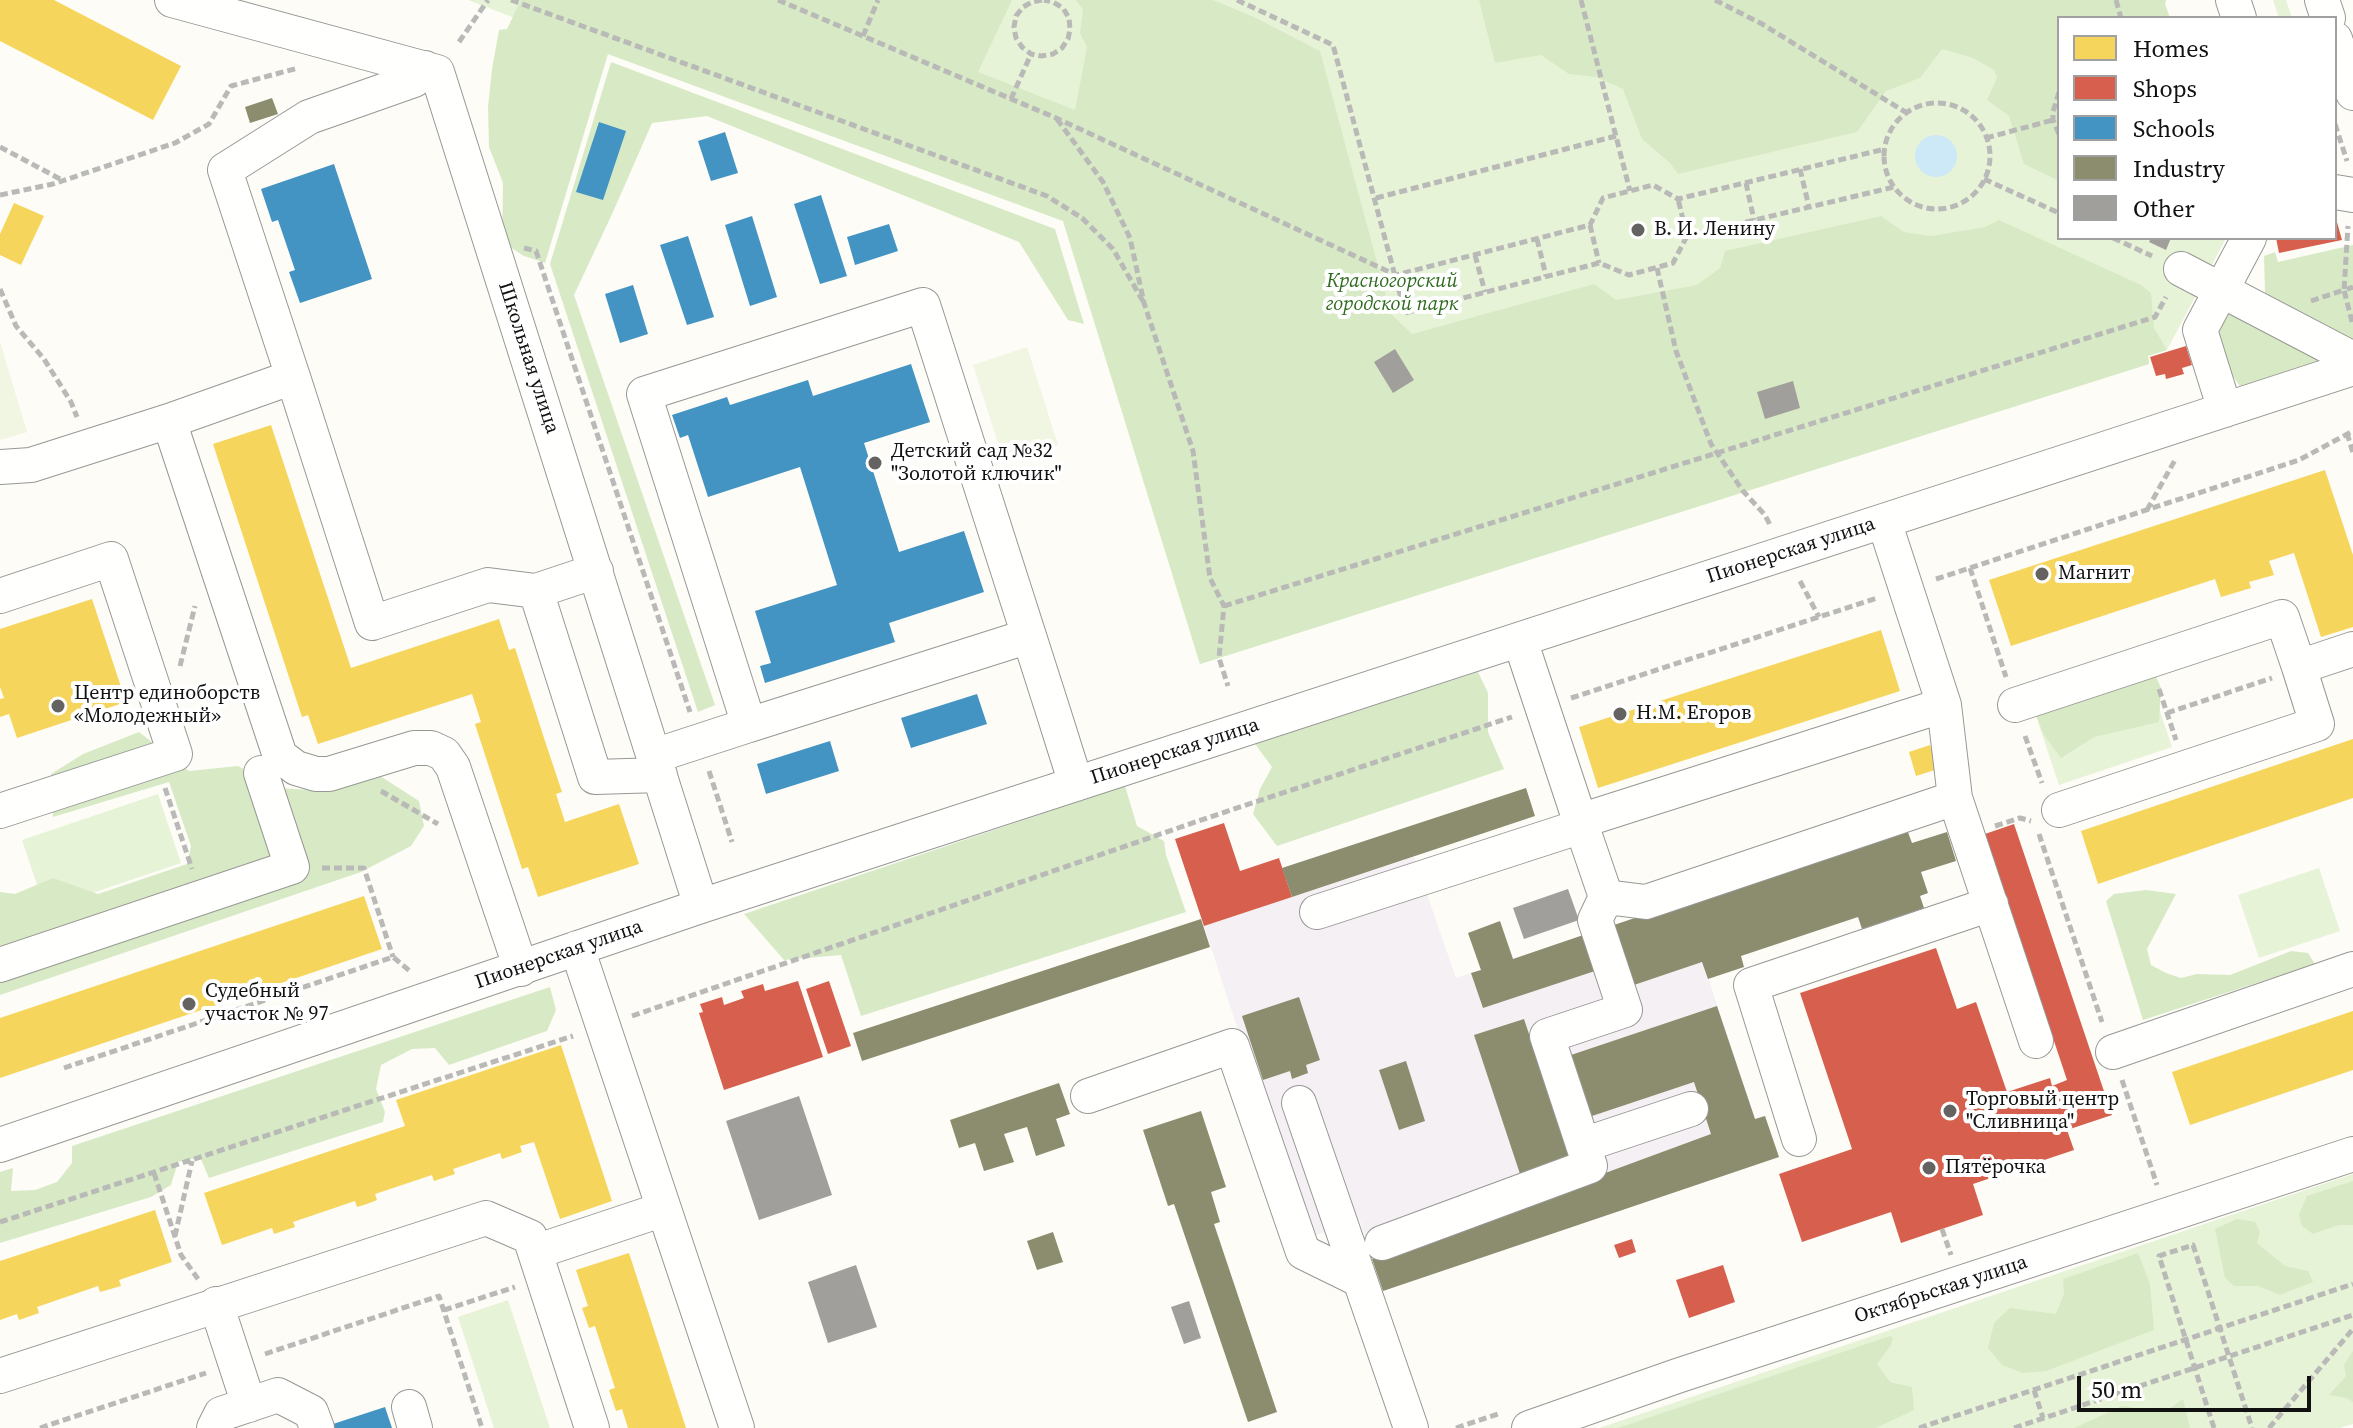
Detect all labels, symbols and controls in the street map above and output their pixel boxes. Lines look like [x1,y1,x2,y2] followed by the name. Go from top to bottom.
[2057,16,2337,240] legend
[2133,32,2209,65] text: Homes
[2133,72,2197,105] text: Shops
[2133,112,2215,145] text: Schools
[2133,152,2225,185] text: Industry
[2133,192,2195,225] text: Other
[1654,218,1775,242] place label: В. И. Ленину
[1629,221,1647,239] marker: В. И. Ленину
[1326,270,1458,317] park label: Красногорский городской парк
[492,279,564,437] street label: Школьная улица
[891,440,1062,487] place label: Детский сад №32 "Золотой ключик"
[866,454,884,472] marker: Детский сад №32 "Золотой ключик"
[1704,512,1878,590] street label: Пионерская улица
[2058,562,2131,586] place label: Магнит
[2033,565,2051,583] marker: Магнит
[74,682,260,729] place label: Центр единоборств «Молодежный»
[49,697,67,715] marker: Центр единоборств «Молодежный»
[1636,702,1751,726] place label: Н.М. Егоров
[1611,705,1629,723] marker: Н.М. Егоров
[1088,713,1262,791] street label: Пионерская улица
[472,915,646,995] street label: Пионерская улица
[205,980,329,1027] place label: Судебный участок № 97
[180,995,198,1013] marker: Судебный участок № 97
[1966,1088,2119,1135] place label: Торговый центр "Сливница"
[1941,1102,1959,1120] marker: Торговый центр "Сливница"
[1945,1156,2046,1180] place label: Пятёрочка
[1920,1159,1938,1177] marker: Пятёрочка
[1851,1251,2031,1329] street label: Октябрьская улица
[2081,1360,2315,1410] scale bar
[2091,1373,2142,1406] text: 50 m

